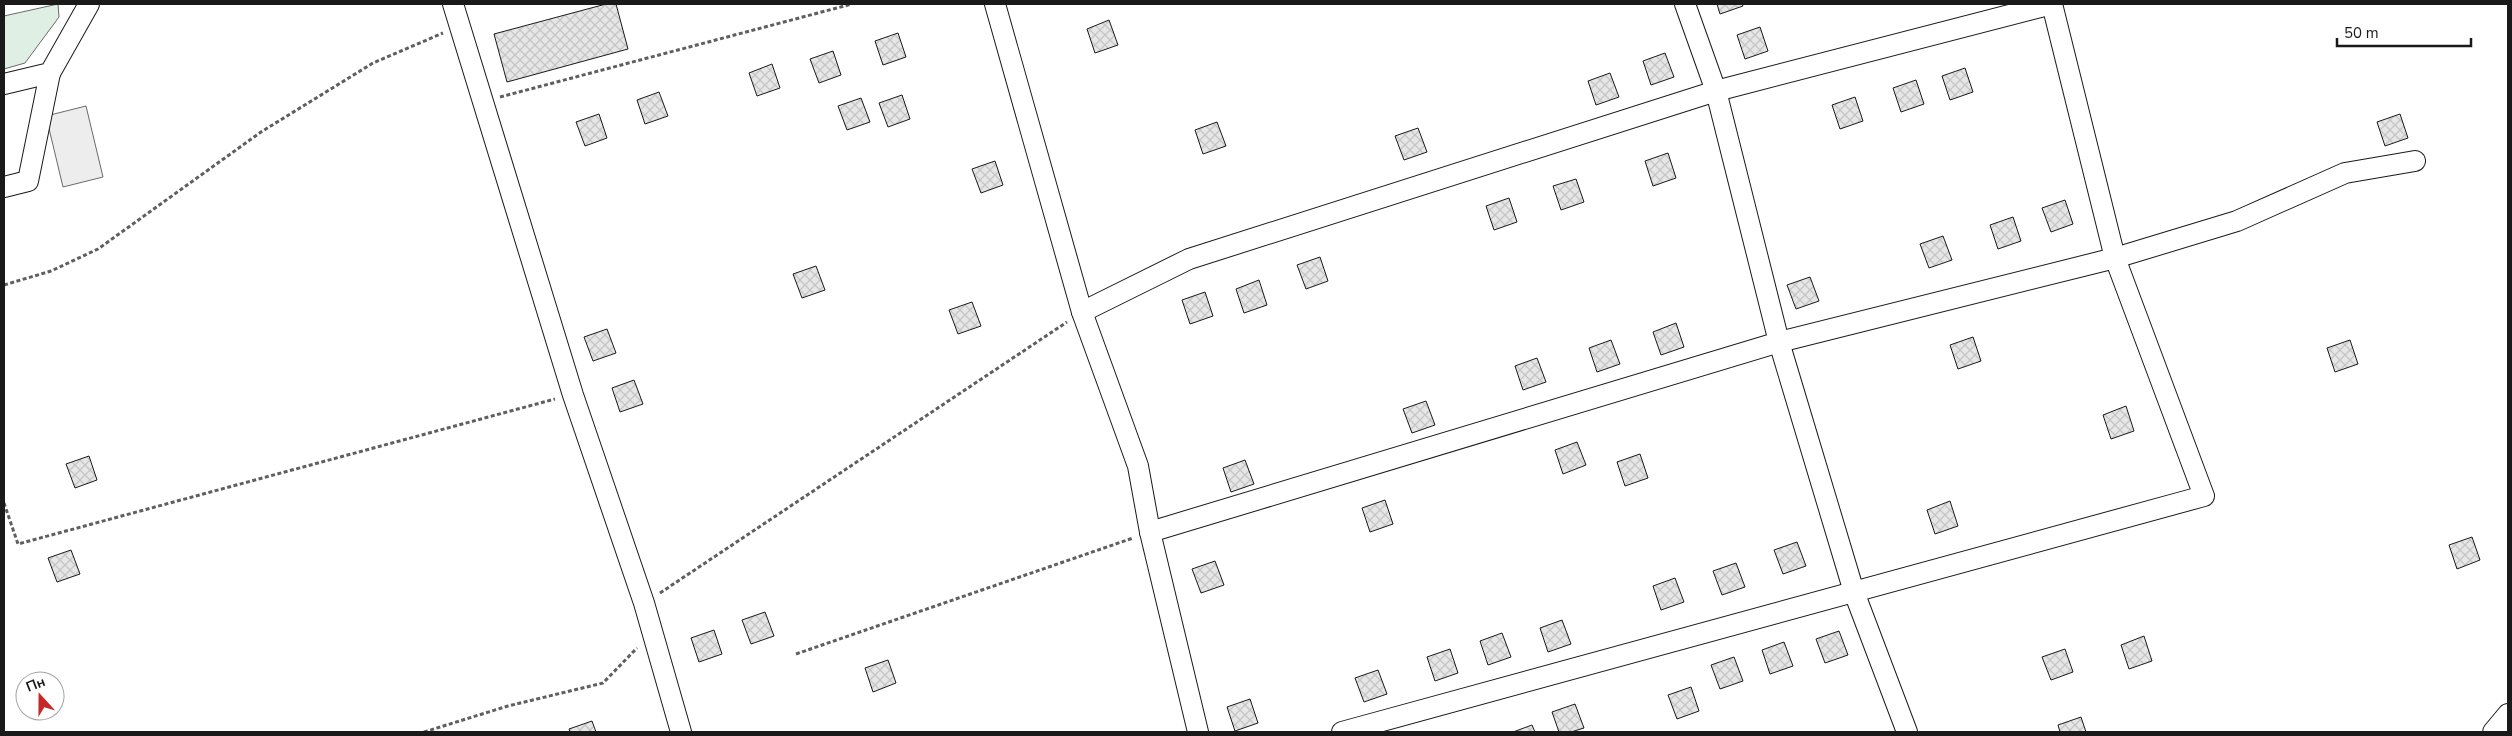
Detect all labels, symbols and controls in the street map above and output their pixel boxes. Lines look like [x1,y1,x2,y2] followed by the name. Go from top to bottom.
[2337,15,2471,47] scale bar
[2344,23,2379,43] text: 50 m
[15,671,65,721] north arrow
[23,672,48,697] text: Пн

